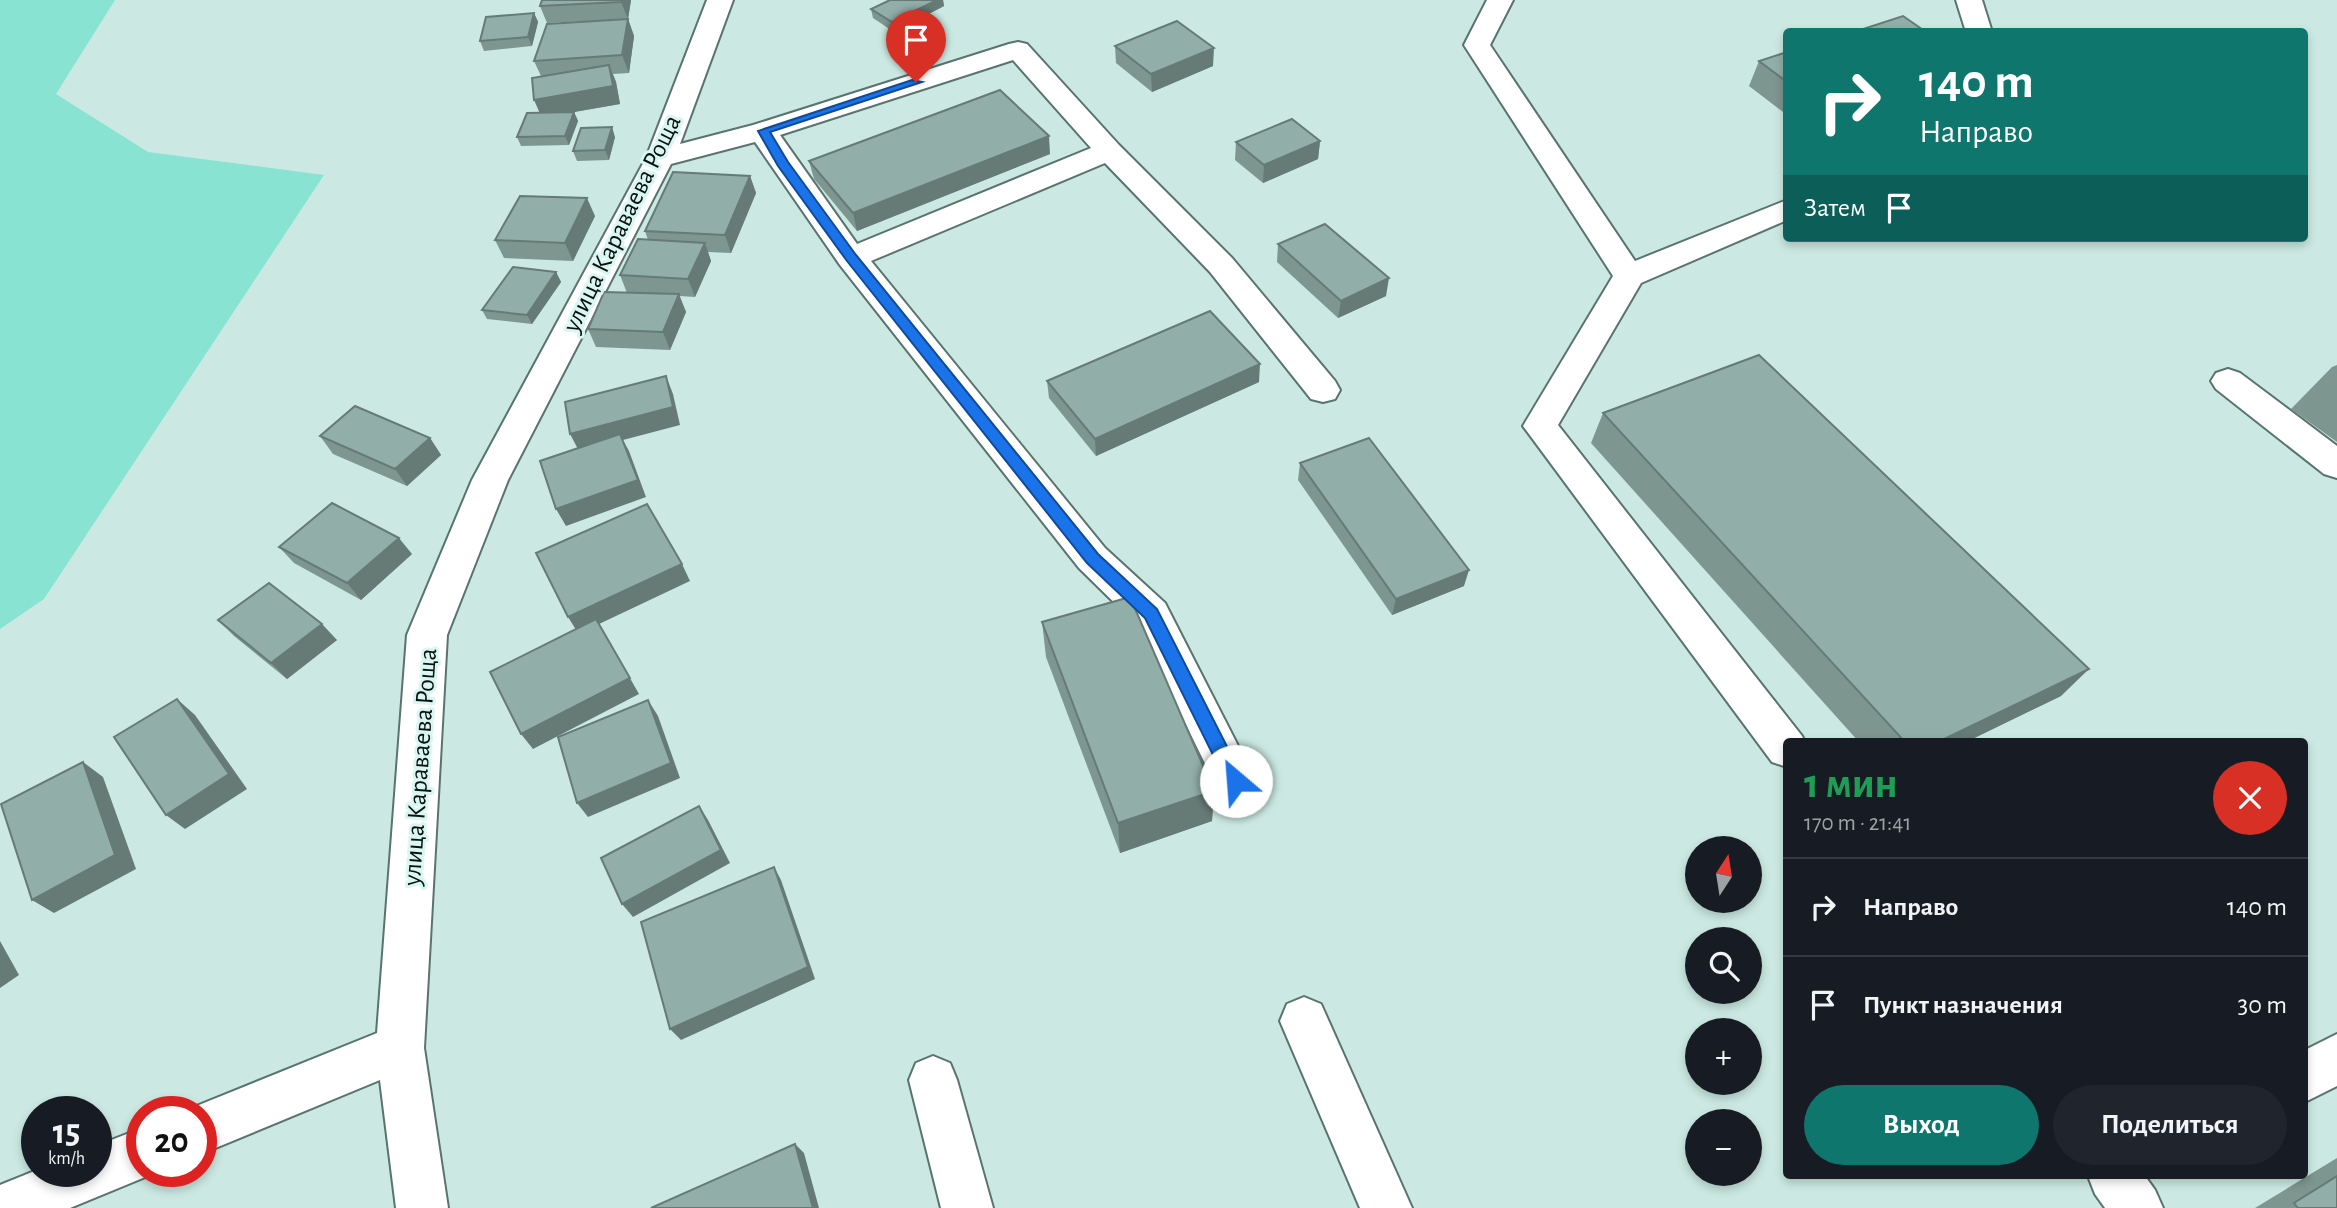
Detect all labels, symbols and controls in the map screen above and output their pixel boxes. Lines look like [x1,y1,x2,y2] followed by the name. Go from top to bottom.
[886,10,946,82] pin
[897,21,935,59] icon: arrive
[1804,56,1895,147] icon: right
[1919,58,2034,107] text: 140 m
[558,111,686,337] street label: улица Караваева Роща
[1919,116,2033,148] text: Направо
[1880,189,1918,227] icon: arrive
[1804,195,1866,221] text: Затем
[399,647,441,888] street label: улица Караваева Роща
[1199,744,1273,818] position arrow
[2213,761,2287,835] button: close
[1804,763,1898,805] text: 1 мин
[1804,812,1911,835] text: 170 m · 21:41
[1685,836,1762,914] north arrow
[1685,836,1762,1186] map controls
[1804,888,1842,926] icon: right
[1863,894,1958,920] text: Направо
[2227,894,2287,920] text: 140 m
[1685,927,1762,1004] button: search
[1804,986,1842,1024] icon: arrive
[1863,992,2063,1018] text: Пункт назначения
[2237,992,2287,1018] text: 30 m
[1685,1018,1762,1095] button: +
[1804,1085,2039,1165] button: Выход
[2053,1085,2287,1165] button: Поделиться
[126,1096,217,1187] speed limit sign: 20
[1685,1109,1762,1186] button: −
[53,1115,80,1150] text: 15
[48,1150,85,1168] text: km/h

